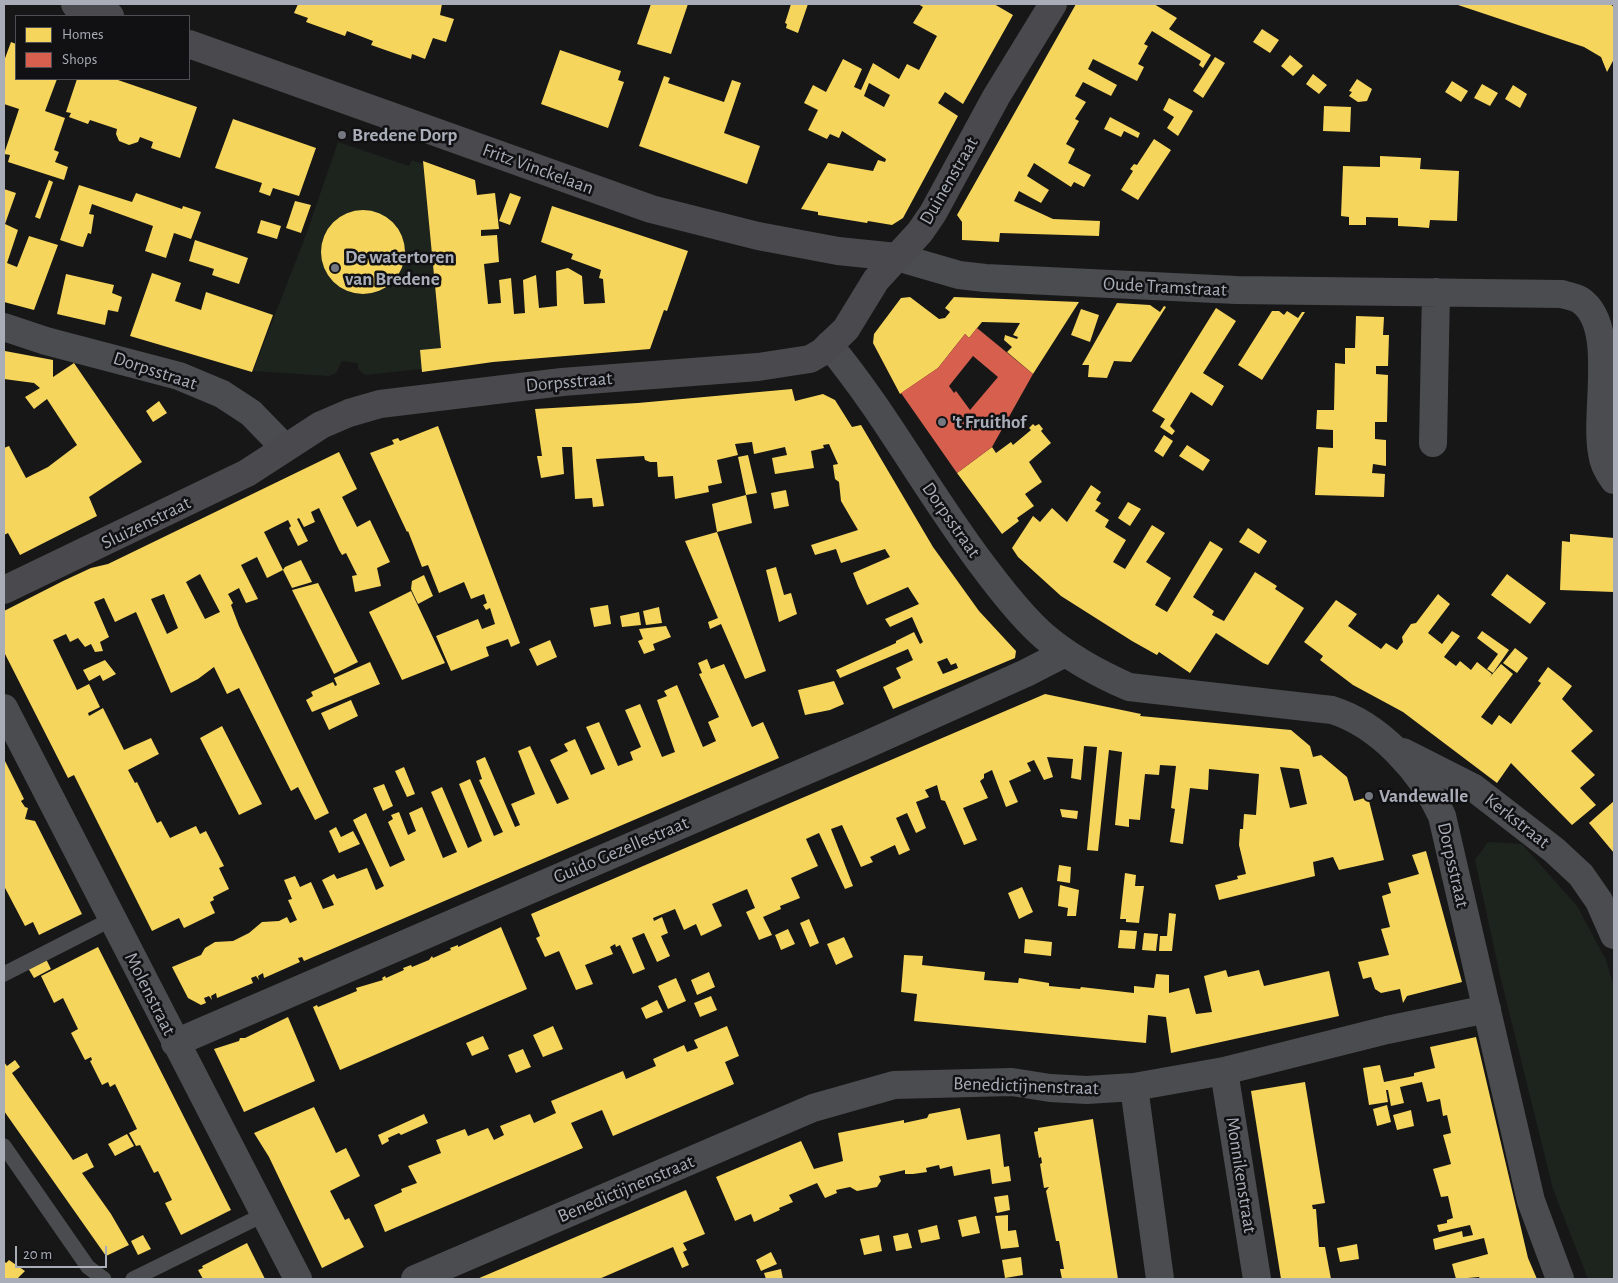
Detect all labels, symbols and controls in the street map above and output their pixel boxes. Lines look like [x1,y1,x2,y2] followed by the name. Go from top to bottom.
[15,15,190,80] legend
[62,27,104,42] text: Homes
[62,52,97,67] text: Shops
[352,124,457,146] place label: Bredene Dorp
[336,129,348,141] marker: Bredene Dorp
[915,133,983,229] street label: Duinenstraat
[479,138,597,200] street label: Fritz Vinckelaan
[345,246,454,290] place label: De watertoren van Bredene
[329,262,341,274] marker: De watertoren van Bredene
[1103,272,1227,302] street label: Oude Tramstraat
[110,347,200,395] street label: Dorpsstraat
[525,367,613,397] street label: Dorpsstraat
[952,411,1026,433] place label: 't Fruithof
[936,416,948,428] marker: 't Fruithof
[917,478,985,562] street label: Dorpsstraat
[98,492,194,554] street label: Sluizenstraat
[1379,785,1468,807] place label: Vandewalle
[1480,789,1554,853] street label: Kerkstraat
[1363,790,1375,802] marker: Vandewalle
[550,811,692,889] street label: Guido Gezellestraat
[1432,820,1474,910] street label: Dorpsstraat
[119,949,181,1039] street label: Molenstraat
[953,1072,1099,1100] street label: Benedictijnenstraat
[1221,1115,1261,1235] street label: Monnikenstraat
[554,1150,698,1228] street label: Benedictijnenstraat
[18,1236,110,1268] scale bar
[23,1247,52,1262] text: 20 m

